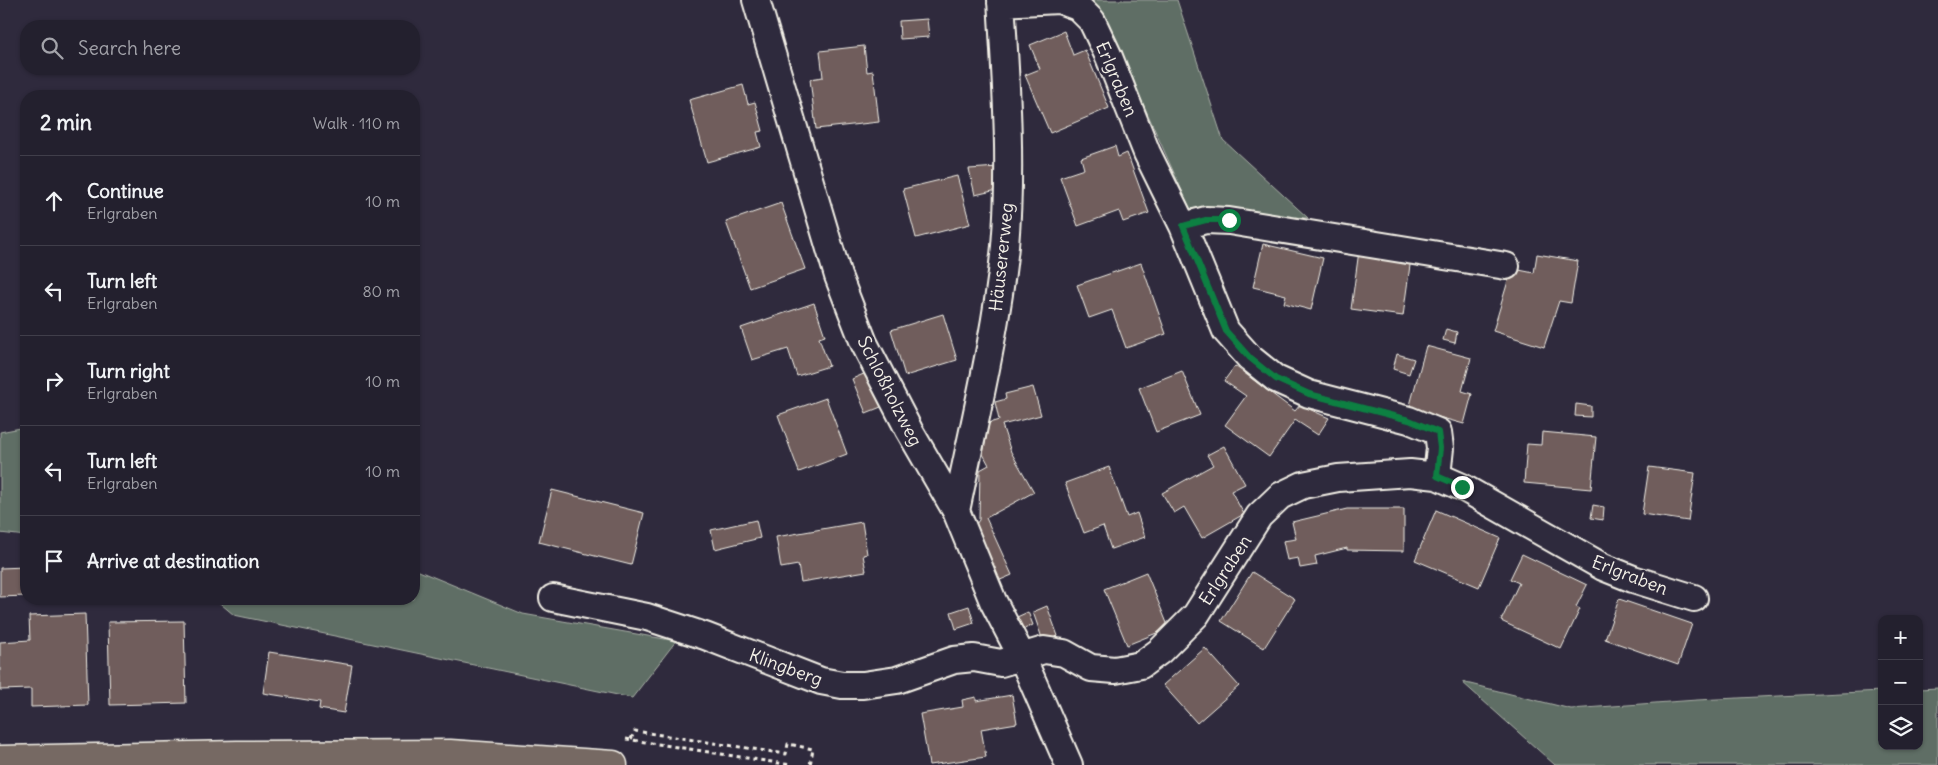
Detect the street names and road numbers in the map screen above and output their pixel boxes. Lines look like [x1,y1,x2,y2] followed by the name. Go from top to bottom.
[1091,38,1143,120] street label: Erlgraben
[984,201,1018,313] street label: Häusererweg
[852,332,928,450] street label: Schloßholzweg
[1194,530,1256,610] street label: Erlgraben
[1589,550,1671,600] street label: Erlgraben
[746,643,826,691] street label: Klingberg

